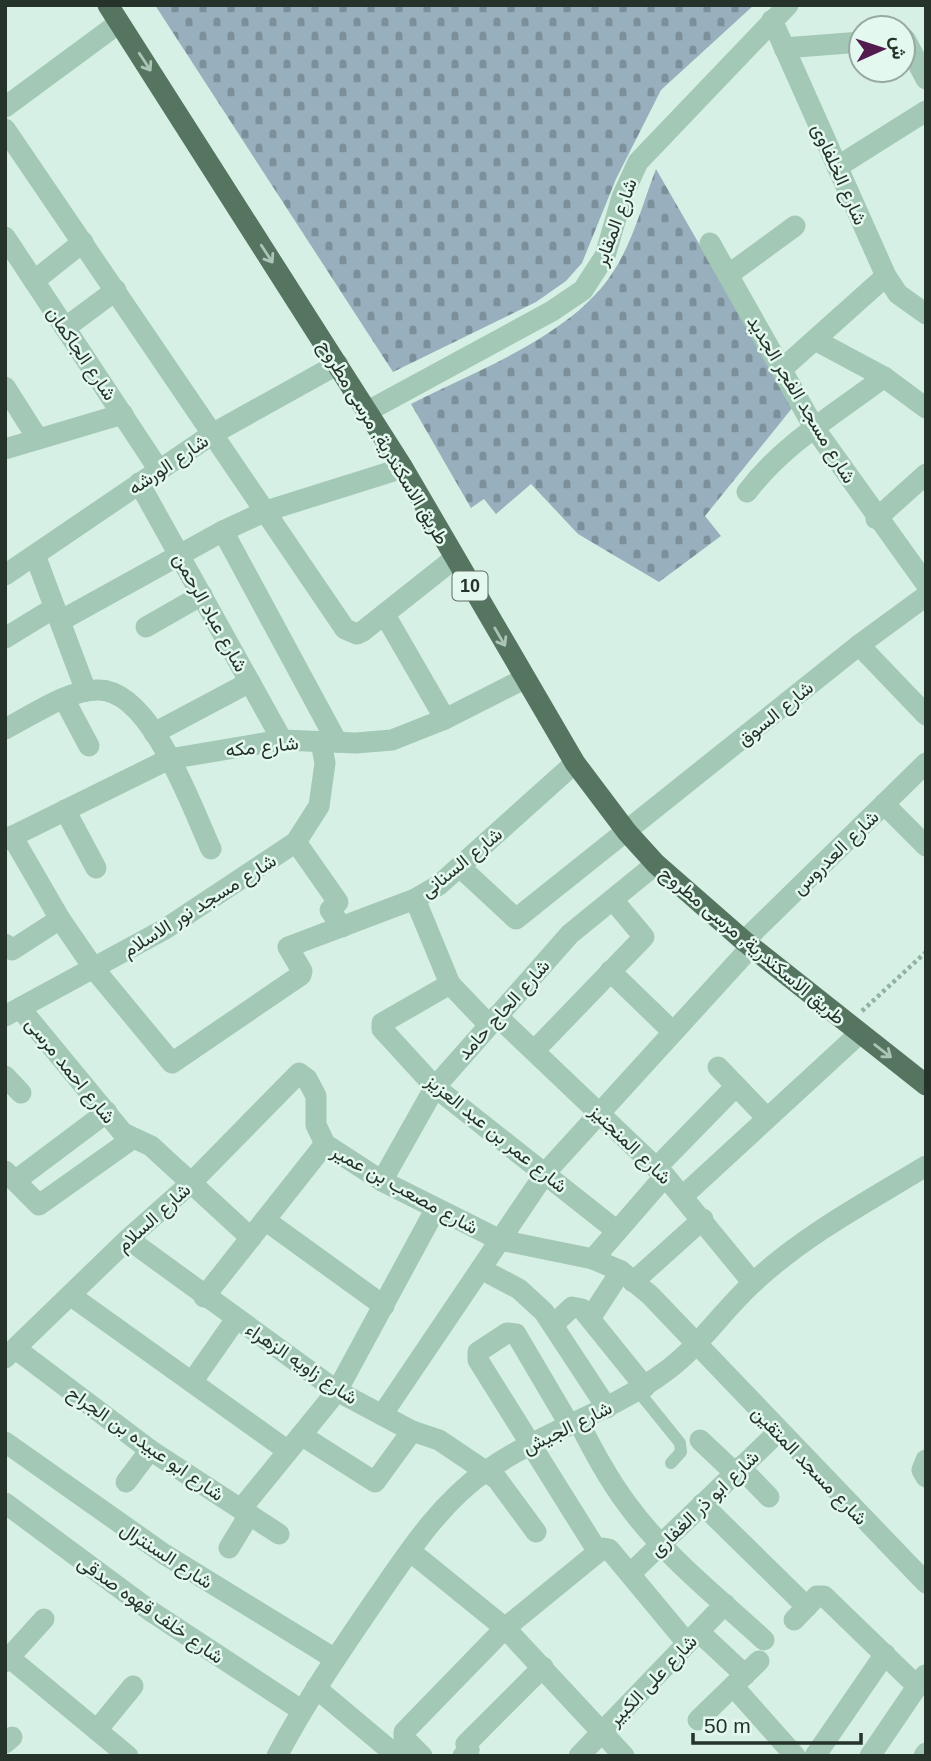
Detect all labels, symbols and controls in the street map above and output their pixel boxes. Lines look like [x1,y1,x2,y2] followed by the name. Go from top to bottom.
[847,14,917,84] north arrow
[886,36,910,60] text: ش
[138,52,152,72] one-way arrow
[806,120,871,229] street label: شارع الخلفاوى
[590,176,643,270] street label: شارع المقابر
[260,244,275,263] one-way arrow
[41,302,121,405] street label: شارع الجاكمان
[741,312,860,488] street label: شارع مسجد الفجر الجديد
[312,336,453,549] street label: طريق الاسكندرية, مرسى مطروح
[124,430,213,500] street label: شارع الورشه
[168,549,252,676] street label: شارع عباد الرحمن
[452,572,488,600] road number: 10
[493,627,507,647] one-way arrow
[733,677,819,752] street label: شارع السوق
[225,732,300,763] street label: شارع مكه
[788,806,884,900] street label: شارع العدروس
[416,823,507,903] street label: شارع السنانى
[119,850,281,963] street label: شارع مسجد نور الاسلام
[655,862,849,1030] street label: طريق الاسكندرية, مرسى مطروح
[453,955,555,1065] street label: شارع الحاج حامد
[20,1013,120,1129] street label: شارع احمد مرسى
[873,1043,891,1059] one-way arrow
[420,1069,571,1198] street label: شارع عمر بن عبد العزيز
[584,1100,676,1190] street label: شارع المنجنيز
[326,1140,482,1240] street label: شارع مصعب بن عمير
[112,1179,196,1257] street label: شارع السلام
[241,1318,361,1410] street label: شارع زاويه الزهراء
[63,1382,228,1507] street label: شارع ابو عبيده بن الجراح
[519,1397,616,1460] street label: شارع الجيش
[746,1402,872,1530] street label: شارع مسجد المتقين
[646,1446,765,1562] street label: شارع ابو ذر الغفارى
[116,1518,217,1595] street label: شارع السنترال
[73,1551,228,1669] street label: شارع خلف قهوه صدقى
[603,1631,702,1732] street label: شارع على الكبير
[693,1702,861,1746] scale bar
[704,1714,751,1737] text: 50 m

